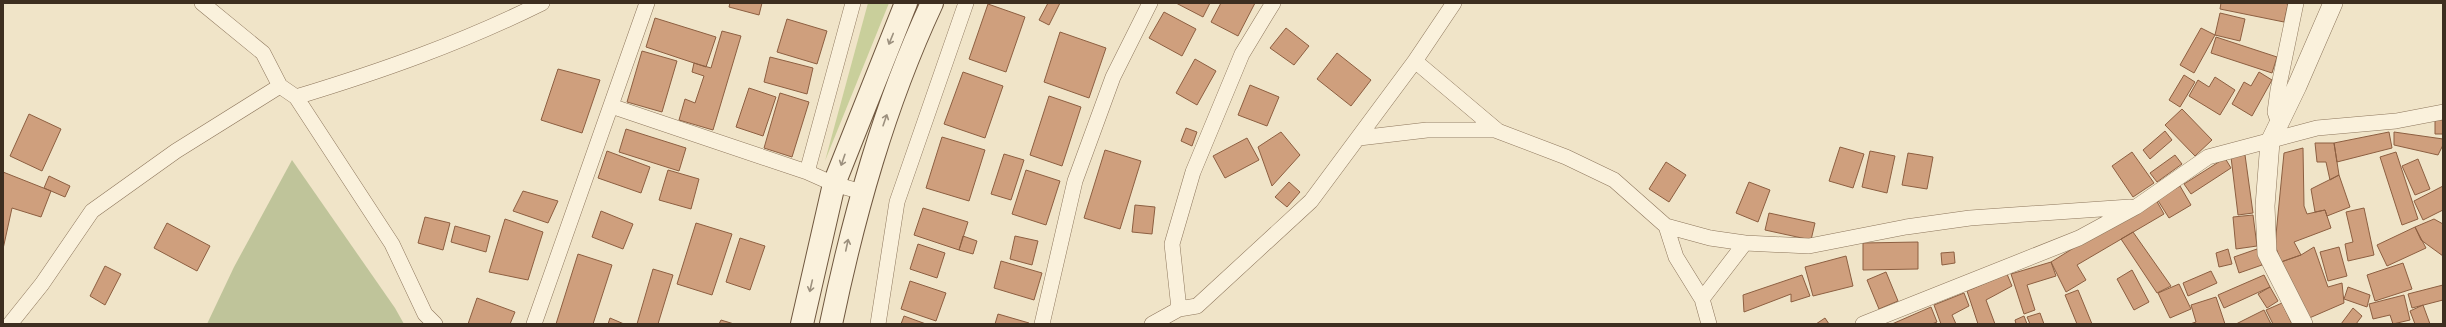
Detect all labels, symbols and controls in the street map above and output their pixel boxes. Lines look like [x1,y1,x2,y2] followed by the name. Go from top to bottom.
[887,33,895,45] one-way arrow
[882,115,890,127] one-way arrow
[839,153,846,166] one-way arrow
[844,239,852,252] one-way arrow
[806,279,814,292] one-way arrow

